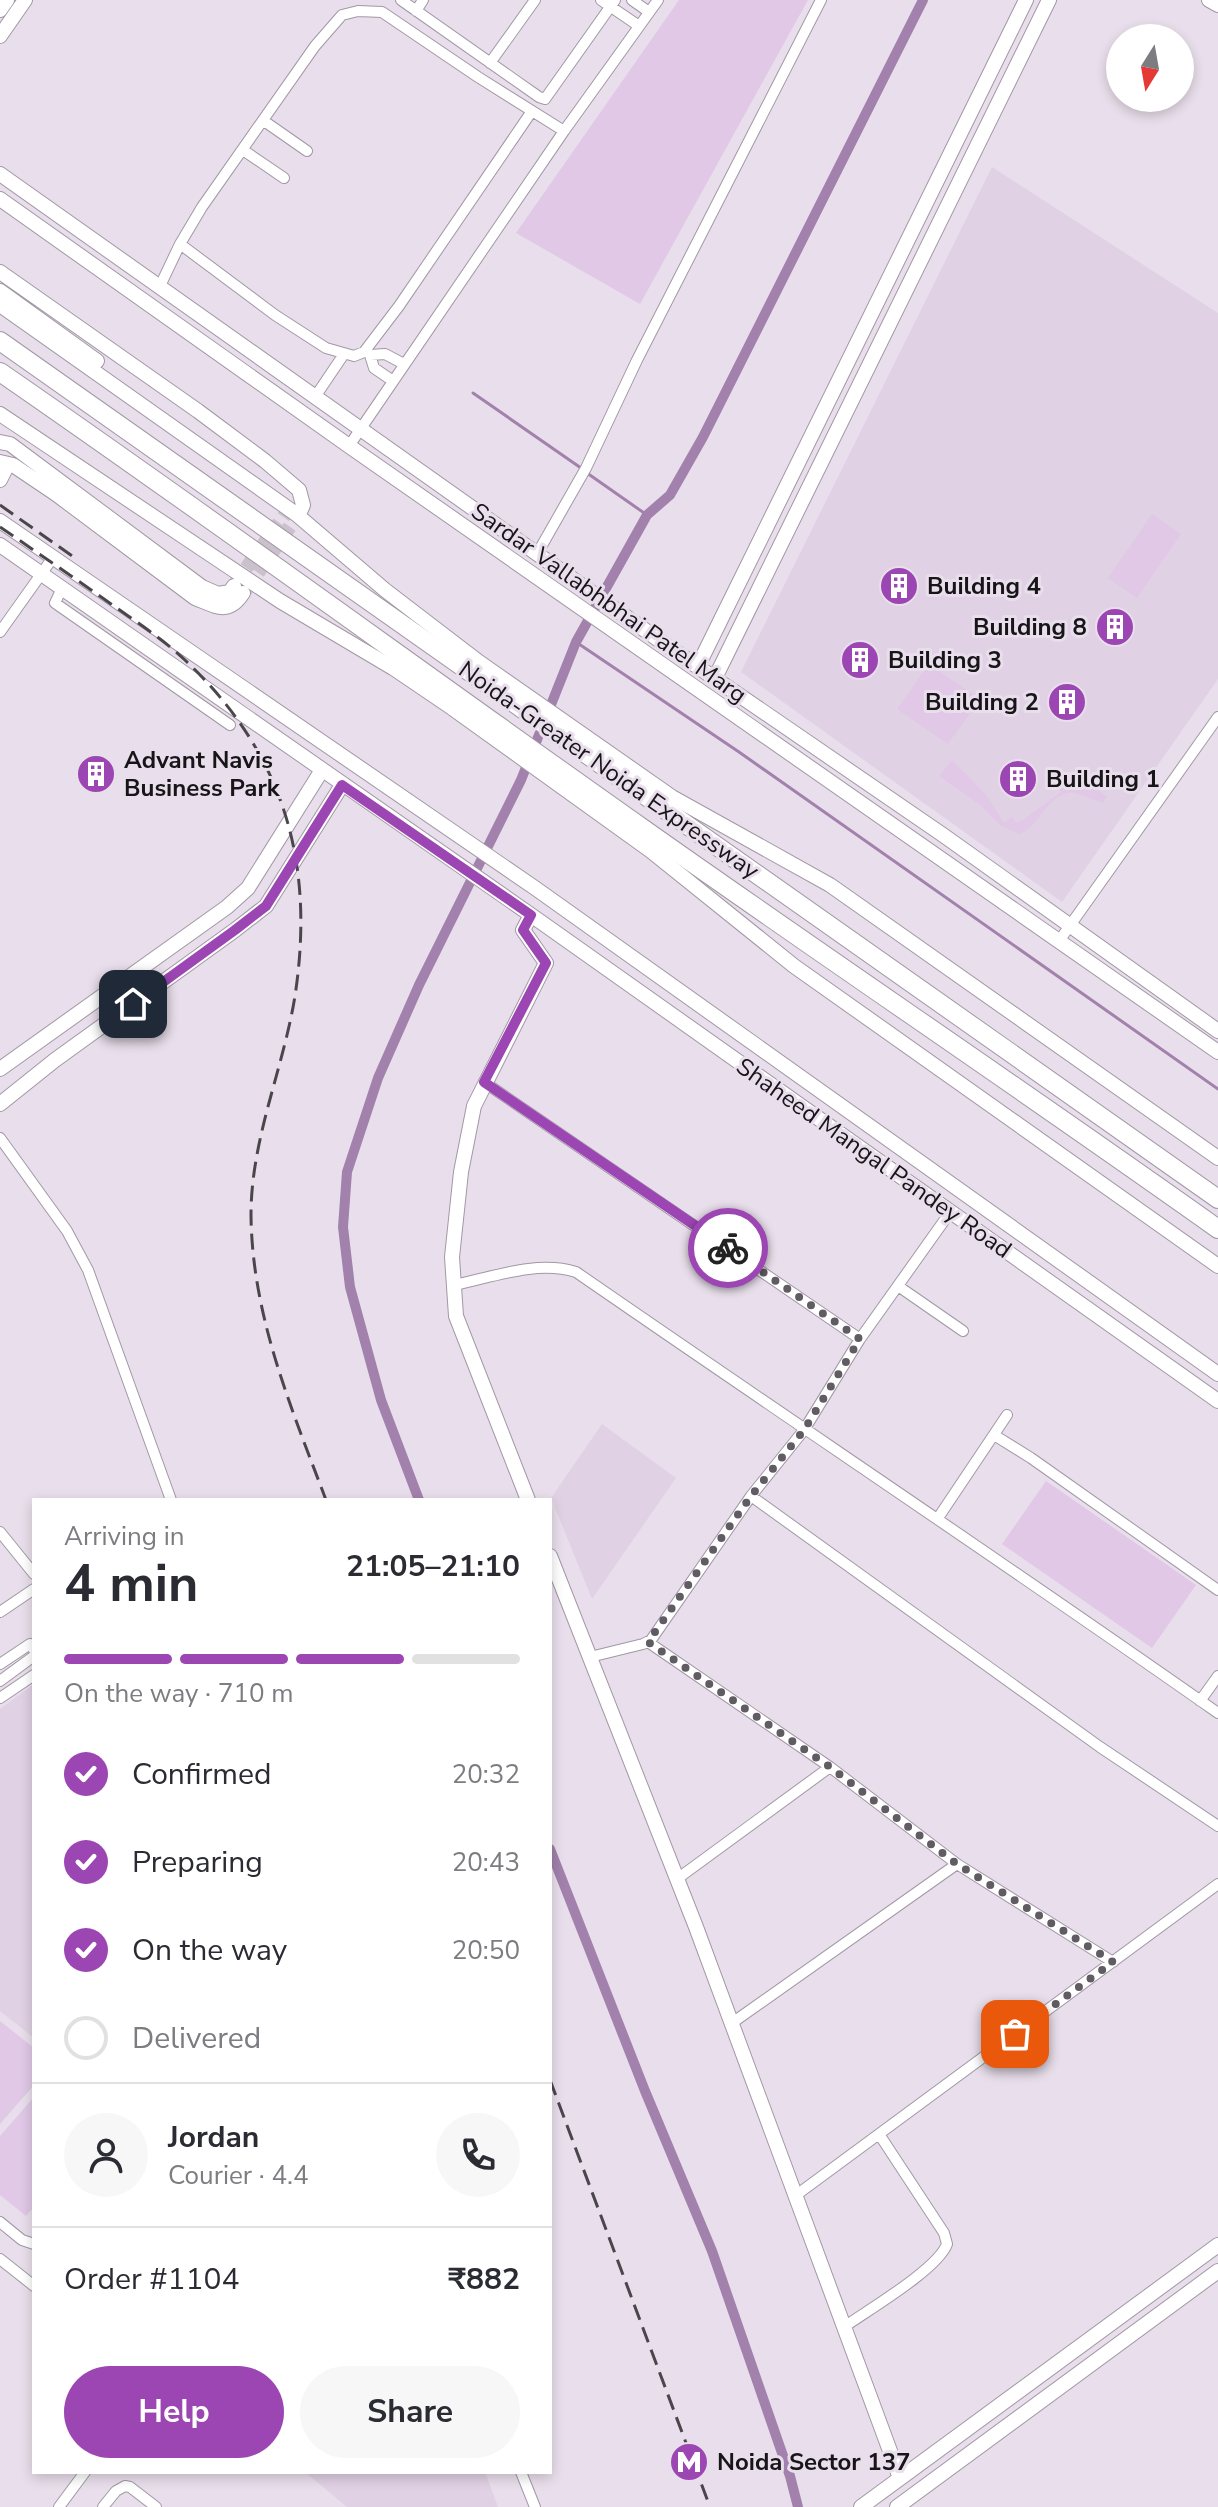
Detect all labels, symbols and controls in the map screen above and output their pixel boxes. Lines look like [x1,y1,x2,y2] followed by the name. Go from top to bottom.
[1106,24,1194,112] north arrow
[1106,24,1194,112] map controls
[465,495,753,711] street label: Sardar Vallabhbhai Patel Marg
[878,565,920,607] building icon: Building 4
[927,570,1041,602] place label: Building 4
[1094,606,1136,648] building icon: Building 8
[973,611,1087,643] place label: Building 8
[839,639,881,681] building icon: Building 3
[888,644,1002,676] place label: Building 3
[452,654,766,887] street label: Noida-Greater Noida Expressway
[1046,681,1088,723] building icon: Building 2
[925,686,1039,718] place label: Building 2
[124,744,281,804] place label: Advant Navis Business Park
[75,753,117,795] building icon: Advant Navis Business Park
[997,758,1039,800] building icon: Building 1
[1046,763,1160,795] place label: Building 1
[99,970,167,1038] pin
[111,982,155,1026] icon: home
[730,1050,1018,1266] street label: Shaheed Mangal Pandey Road
[688,1208,768,1288] courier
[706,1226,750,1270] icon: bike
[64,1519,185,1554] text: Arriving in
[346,1546,520,1587] text: 21:05–21:10
[64,1548,199,1619] text: 4 min
[64,1676,293,1711] text: On the way · 710 m
[64,1752,108,1796] icon: check
[132,1754,272,1795] text: Confirmed
[452,1757,520,1792] text: 20:32
[64,1840,108,1884] icon: check
[132,1842,263,1883] text: Preparing
[452,1845,520,1880] text: 20:43
[64,1928,108,1972] icon: check
[132,1930,287,1971] text: On the way
[452,1933,520,1968] text: 20:50
[981,2000,1049,2068] pin
[993,2012,1037,2056] icon: bag
[132,2018,261,2059] text: Delivered
[64,2113,148,2197] button: person
[436,2113,520,2197] button: phone
[168,2117,259,2158] text: Jordan
[168,2158,309,2193] text: Courier · 4.4
[64,2259,239,2300] text: Order #1104
[448,2259,520,2300] text: ₹882
[64,2366,284,2458] button: Help
[300,2366,520,2458] button: Share
[668,2441,710,2483] metro station icon: Noida Sector 137
[717,2446,910,2478] place label: Noida Sector 137

